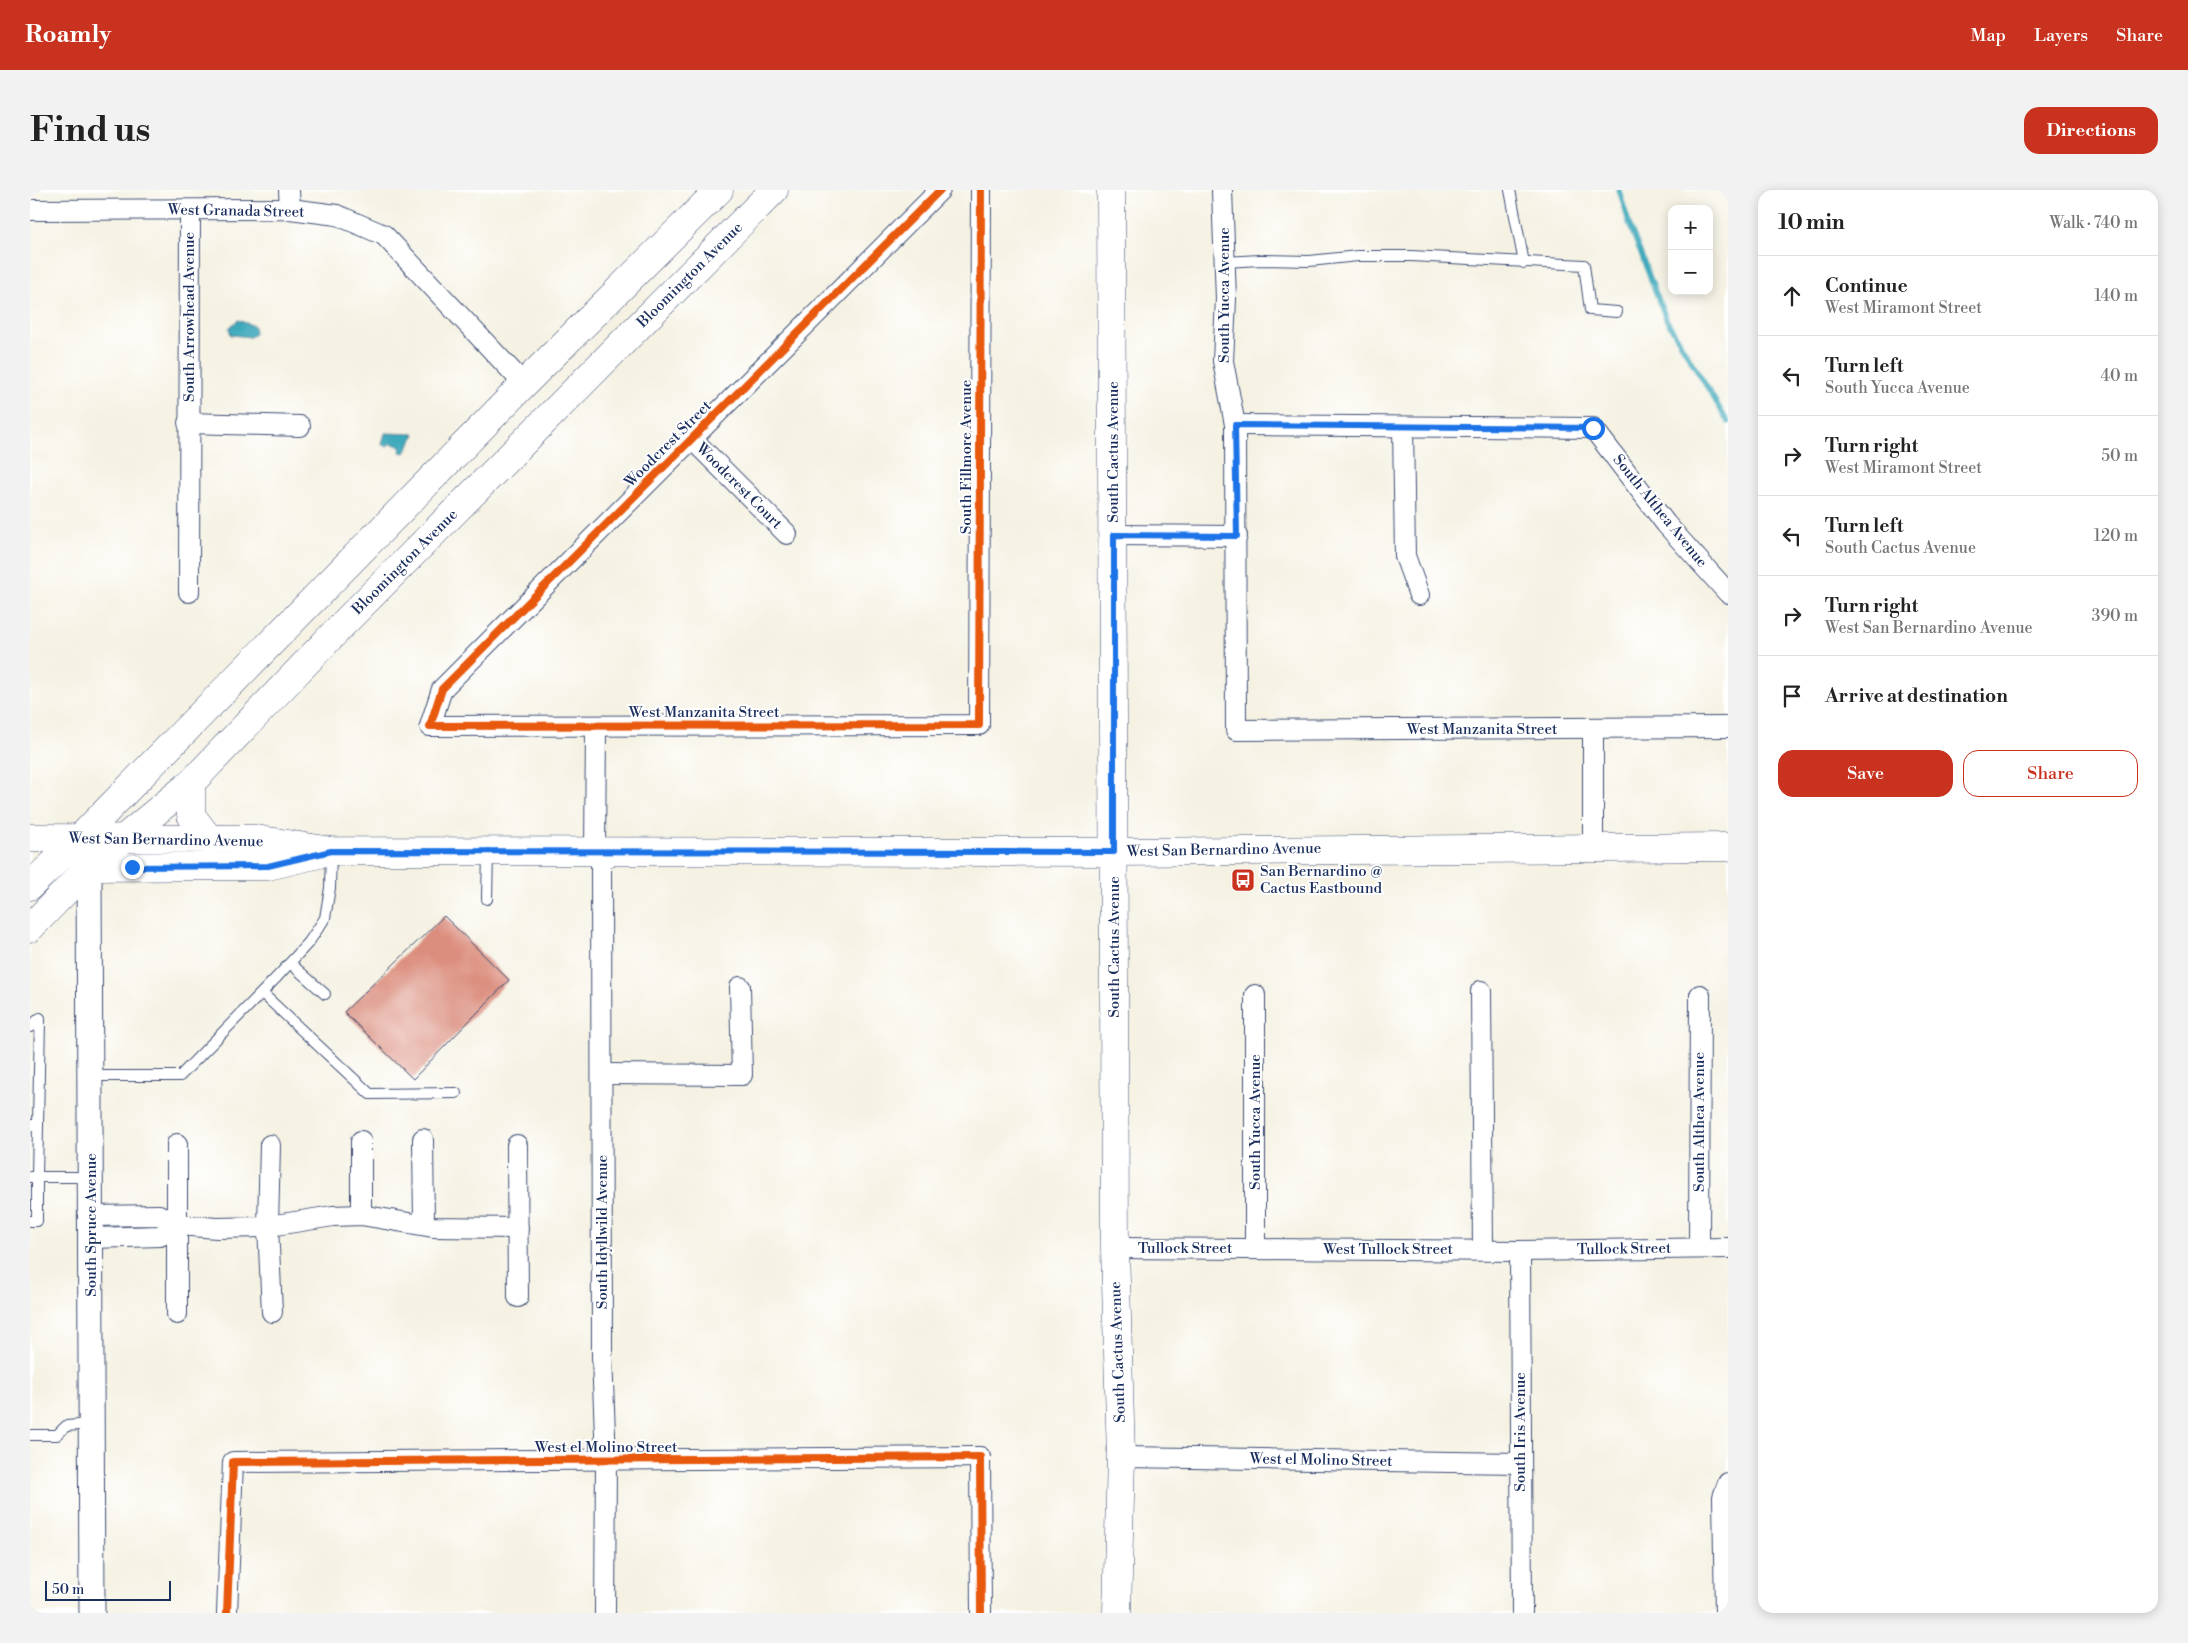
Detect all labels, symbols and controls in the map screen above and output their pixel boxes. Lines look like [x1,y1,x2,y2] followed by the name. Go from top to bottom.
[25,20,111,50] text: Roamly
[1971,24,2006,47] text: Map
[2034,24,2088,47] text: Layers
[2116,24,2163,47] text: Share
[2024,107,2158,154] button: Directions
[30,109,150,152] text: Find us
[166,200,305,222] street label: West Granada Street
[1668,205,1713,295] map controls
[1668,205,1713,250] button: +
[1778,210,1845,236] text: 10 min
[2049,213,2138,233] text: Walk · 740 m
[632,218,747,333] street label: Bloomington Avenue
[1215,227,1234,363] street label: South Yucca Avenue
[180,232,199,402] street label: South Arrowhead Avenue
[1668,250,1713,295] button: −
[1825,274,1908,298] text: Continue
[1778,282,1806,310] icon: ahead
[2094,286,2138,306] text: 140 m
[1825,298,1982,318] text: West Miramont Street
[1825,354,1904,378] text: Turn left
[1778,362,1806,390] icon: left
[2101,366,2138,386] text: 40 m
[1825,378,1970,398] text: South Yucca Avenue
[957,380,976,534] street label: South Fillmore Avenue
[1104,381,1123,523] street label: South Cactus Avenue
[620,396,716,492] street label: Woodcrest Street
[1582,417,1605,440] route start
[1825,434,1918,458] text: Turn right
[691,438,787,534] street label: Woodcrest Court
[1778,442,1806,470] icon: right
[2101,446,2138,466] text: 50 m
[1609,451,1711,571] street label: South Althea Avenue
[1825,458,1982,478] text: West Miramont Street
[347,505,462,620] street label: Bloomington Avenue
[1825,514,1904,538] text: Turn left
[1778,522,1806,550] icon: left
[2094,526,2138,546] text: 120 m
[1825,538,1976,558] text: South Cactus Avenue
[1825,594,1918,618] text: Turn right
[1778,602,1806,630] icon: right
[2092,606,2138,626] text: 390 m
[1825,618,2033,638] text: West San Bernardino Avenue
[1778,682,1806,710] icon: arrive
[1825,684,2008,708] text: Arrive at destination
[628,703,780,722] street label: West Manzanita Street
[1406,720,1558,739] street label: West Manzanita Street
[1778,750,1953,797] button: Save
[1963,750,2138,797] button: Share
[68,829,263,851] street label: West San Bernardino Avenue
[1126,839,1321,861] street label: West San Bernardino Avenue
[121,856,144,879] route end
[1260,862,1383,898] place label: San Bernardino @ Cactus Eastbound
[1230,867,1256,893] bus stop icon: San Bernardino @ Cactus Eastbound
[1105,876,1124,1018] street label: South Cactus Avenue
[1690,1052,1709,1192] street label: South Althea Avenue
[1246,1054,1265,1190] street label: South Yucca Avenue
[82,1153,101,1297] street label: South Spruce Avenue
[593,1155,612,1309] street label: South Idyllwild Avenue
[1138,1239,1233,1258] street label: Tullock Street
[1577,1239,1672,1259] street label: Tullock Street
[1322,1240,1454,1259] street label: West Tullock Street
[1106,1281,1130,1423] street label: South Cactus Avenue
[1511,1372,1530,1492] street label: South Iris Avenue
[534,1438,678,1457] street label: West el Molino Street
[1248,1449,1393,1471] street label: West el Molino Street
[45,1578,171,1601] scale bar
[52,1581,84,1599] text: 50 m

